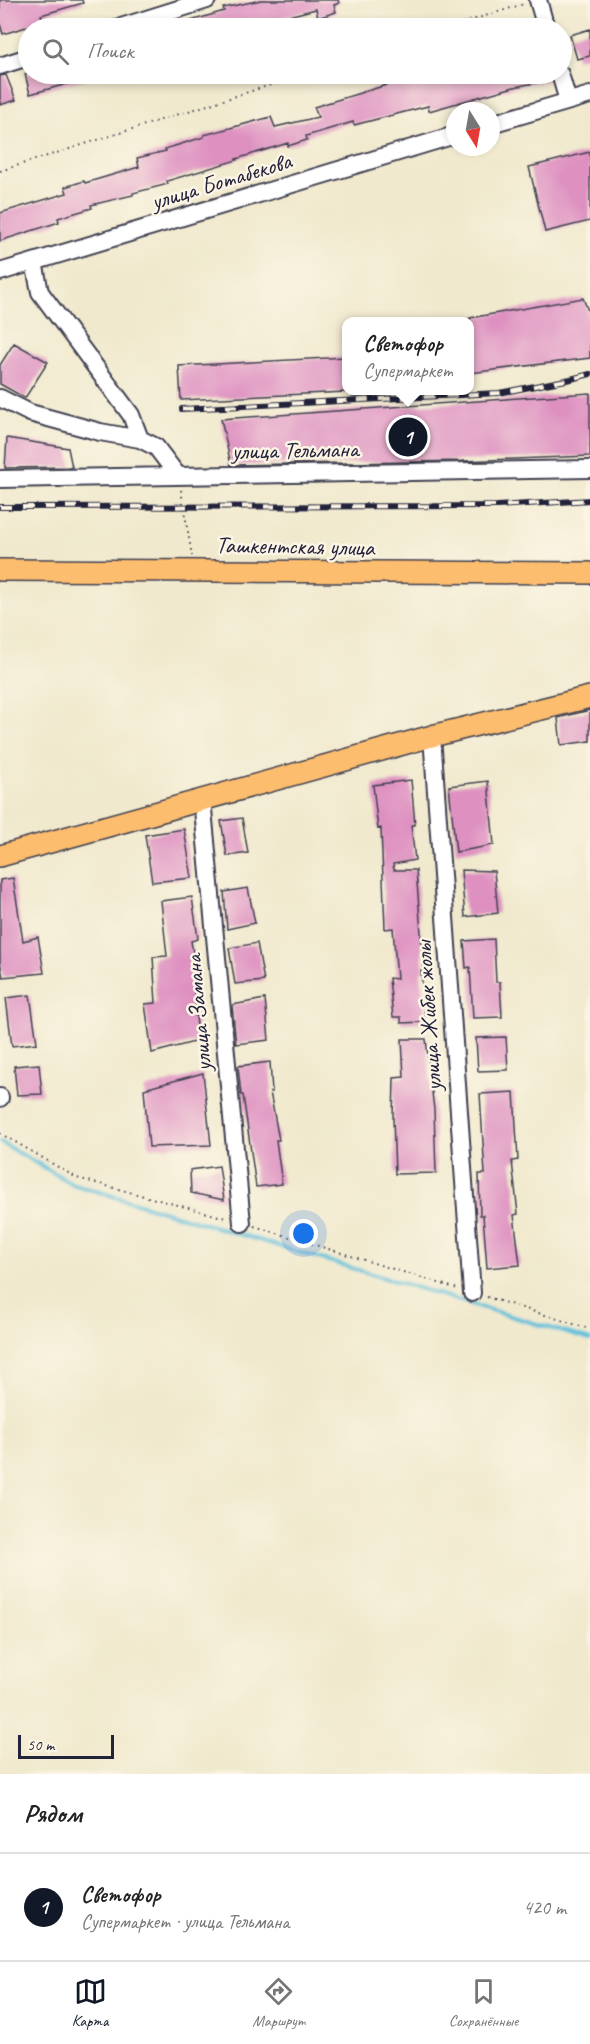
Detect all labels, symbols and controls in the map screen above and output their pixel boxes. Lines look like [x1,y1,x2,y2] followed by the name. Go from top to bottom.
[18,18,572,84] search box
[39,35,72,68] icon: search
[87,37,133,65] text: Поиск
[446,102,500,156] north arrow
[145,145,296,217] street label: улица Ботабекова
[342,317,474,395] popup
[363,330,443,358] text: Светофор
[363,358,453,383] text: Супермаркет
[388,414,428,460] pin: 1
[229,434,361,466] street label: улица Тельмана
[215,530,376,562] street label: Ташкентская улица
[408,937,448,1094] street label: улица Жибек жолы
[178,951,218,1075] street label: улица Замана
[289,1219,318,1248] your location
[18,1732,114,1760] scale bar
[27,1735,54,1755] text: 50 m
[24,1797,82,1830] text: Рядом
[81,1881,160,1909] text: Светофор
[39,1895,48,1920] text: 1
[523,1895,566,1920] text: 420 m
[81,1909,290,1934] text: Супермаркет · улица Тельмана
[72,1975,108,2031] tab: Карта
[252,1975,305,2031] tab: Маршрут
[449,1975,518,2031] tab: Сохранённые

